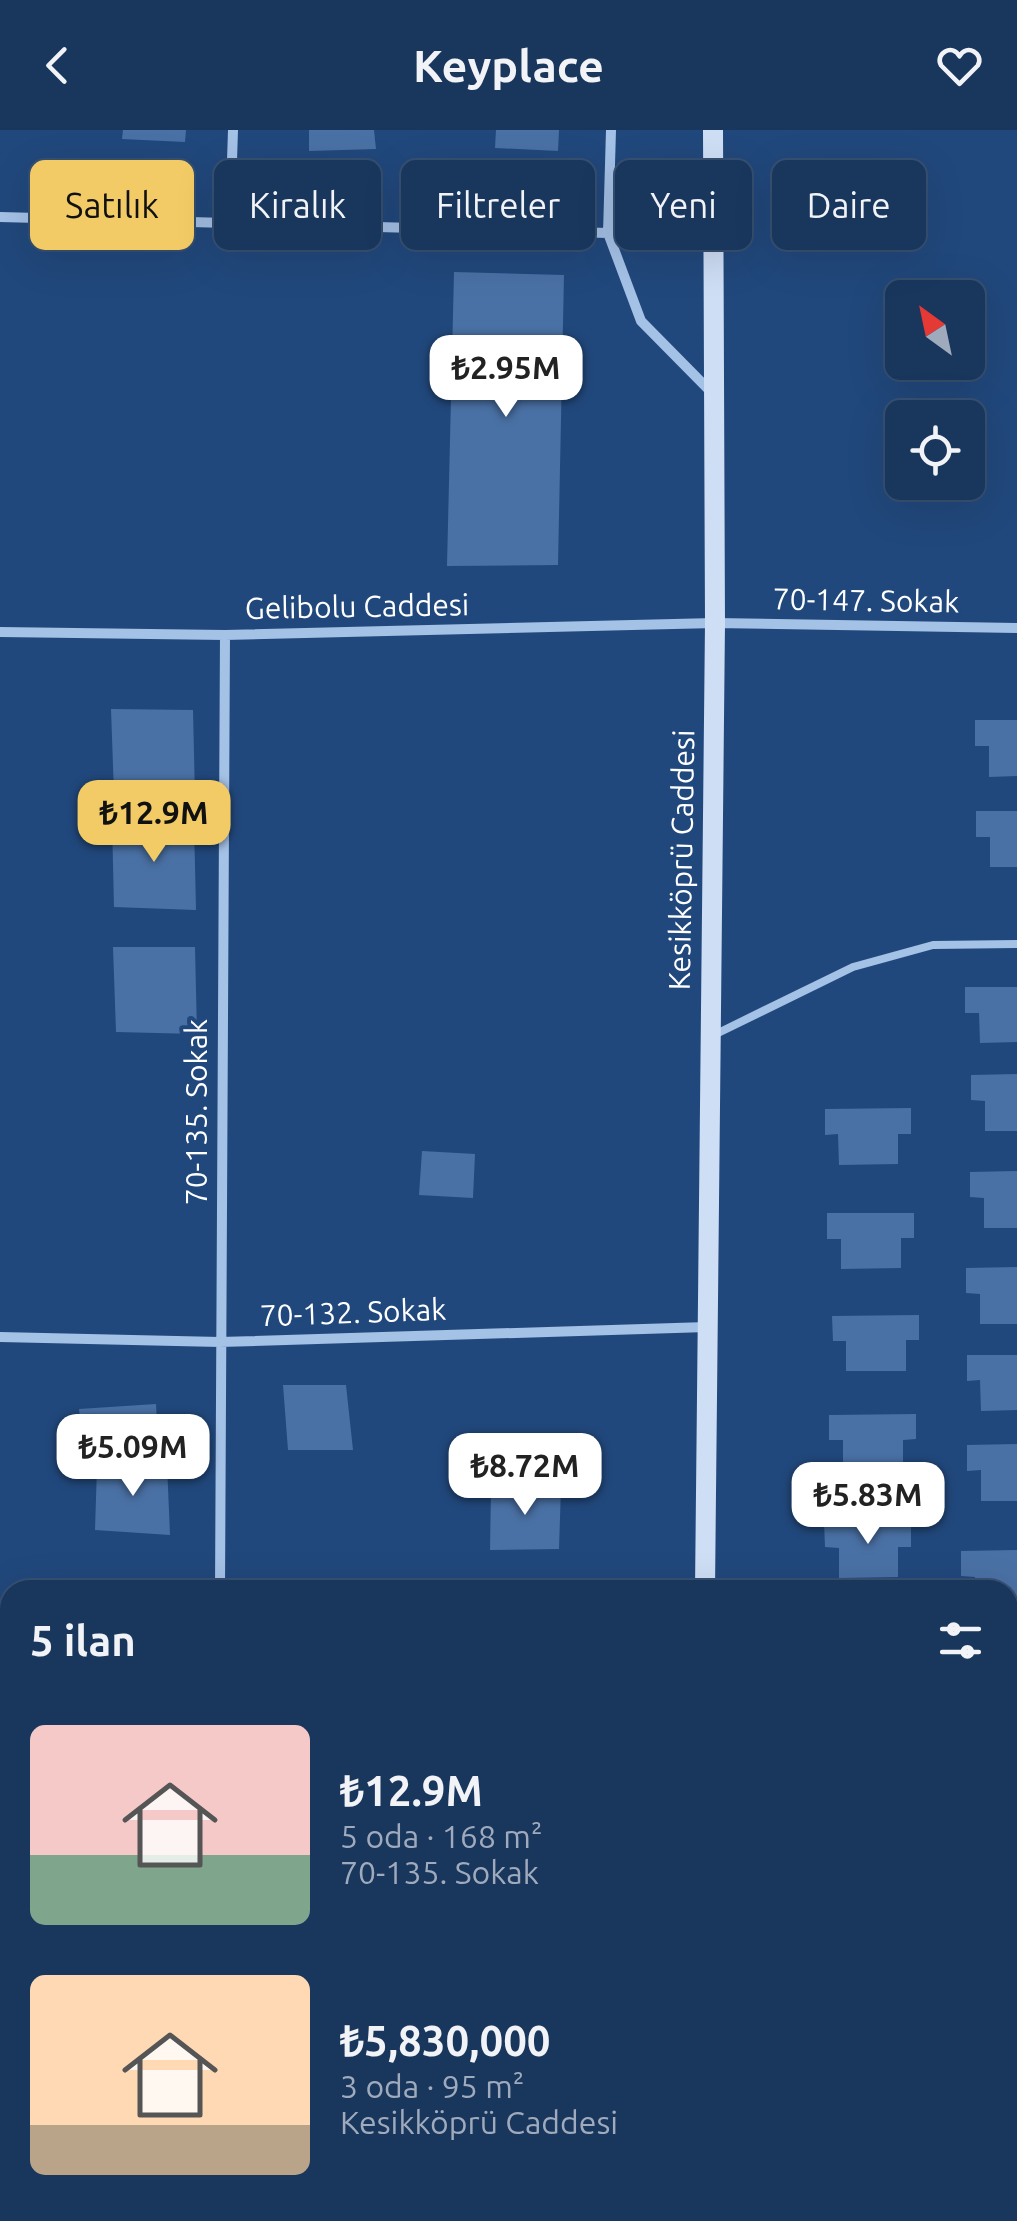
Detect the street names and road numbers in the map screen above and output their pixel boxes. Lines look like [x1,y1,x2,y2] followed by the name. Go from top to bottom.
[772,581,960,619] street label: 70-147. Sokak
[245,587,469,625] street label: Gelibolu Caddesi
[662,729,700,991] street label: Kesikköprü Caddesi
[179,1019,213,1205] street label: 70-135. Sokak
[259,1292,447,1332] street label: 70-132. Sokak

